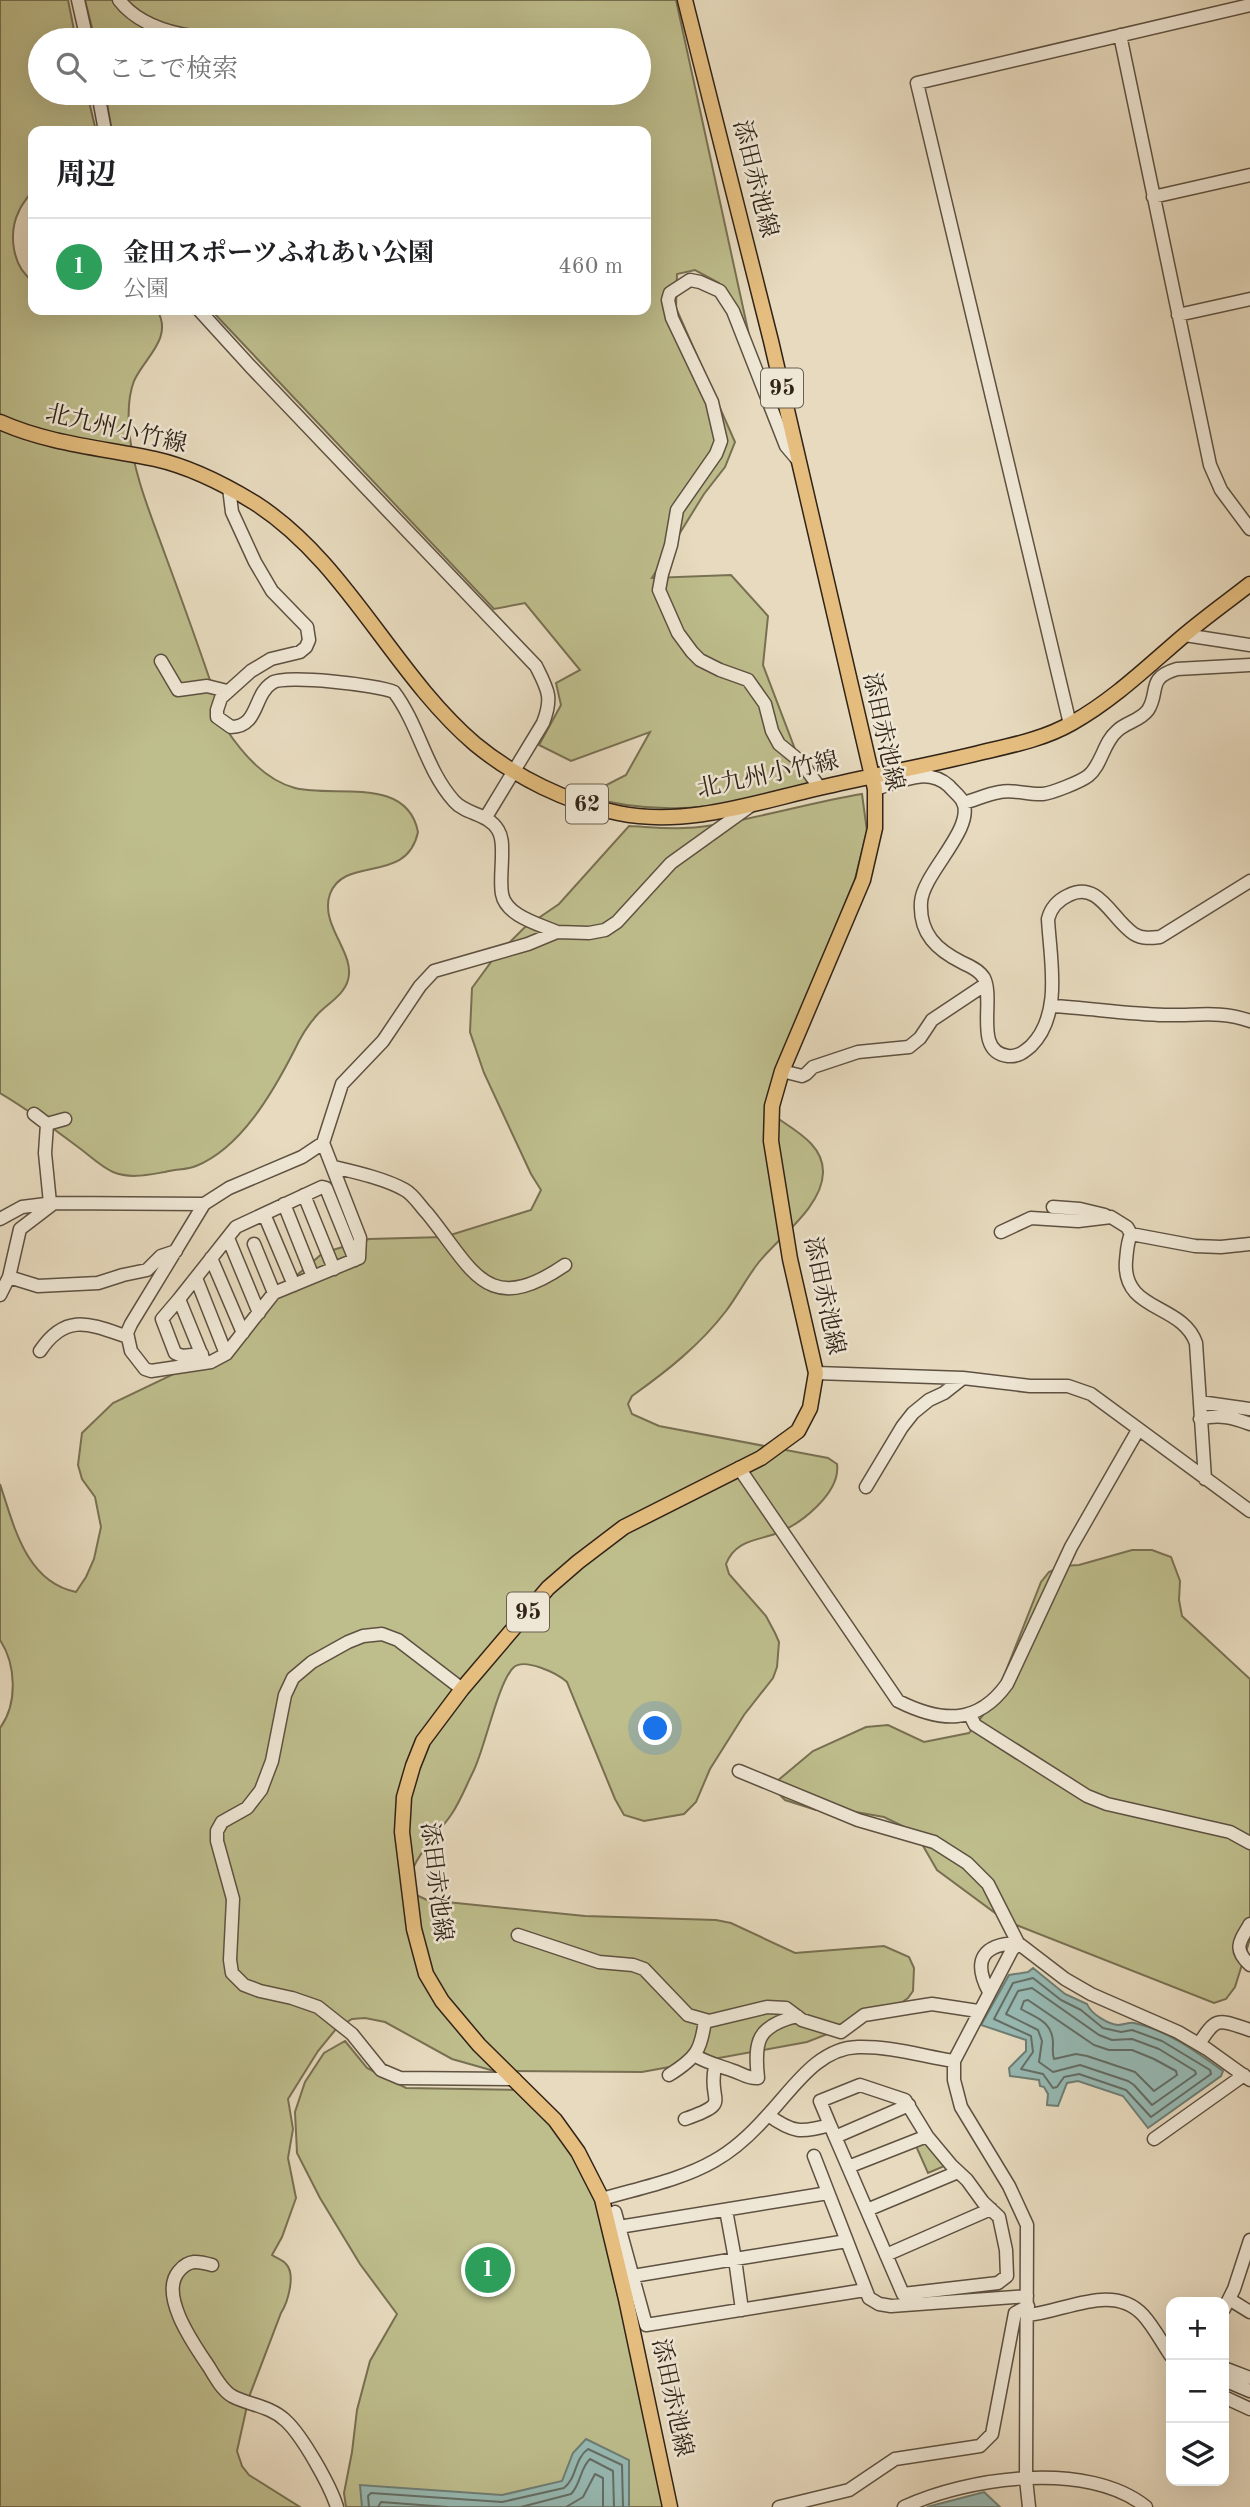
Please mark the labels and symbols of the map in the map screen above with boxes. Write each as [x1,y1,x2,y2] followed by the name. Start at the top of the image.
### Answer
[728,117,783,240] street label: 添田赤池線
[761,368,803,408] road number: 95
[43,399,190,458] street label: 北九州小竹線
[858,670,909,793] street label: 添田赤池線
[694,746,841,803] street label: 北九州小竹線
[566,784,608,824] road number: 62
[799,1234,850,1357] street label: 添田赤池線
[507,1592,549,1632] road number: 95
[638,1711,672,1745] your location
[416,1821,457,1943] street label: 添田赤池線
[465,2244,511,2296] pin: 1
[647,2336,698,2459] street label: 添田赤池線

